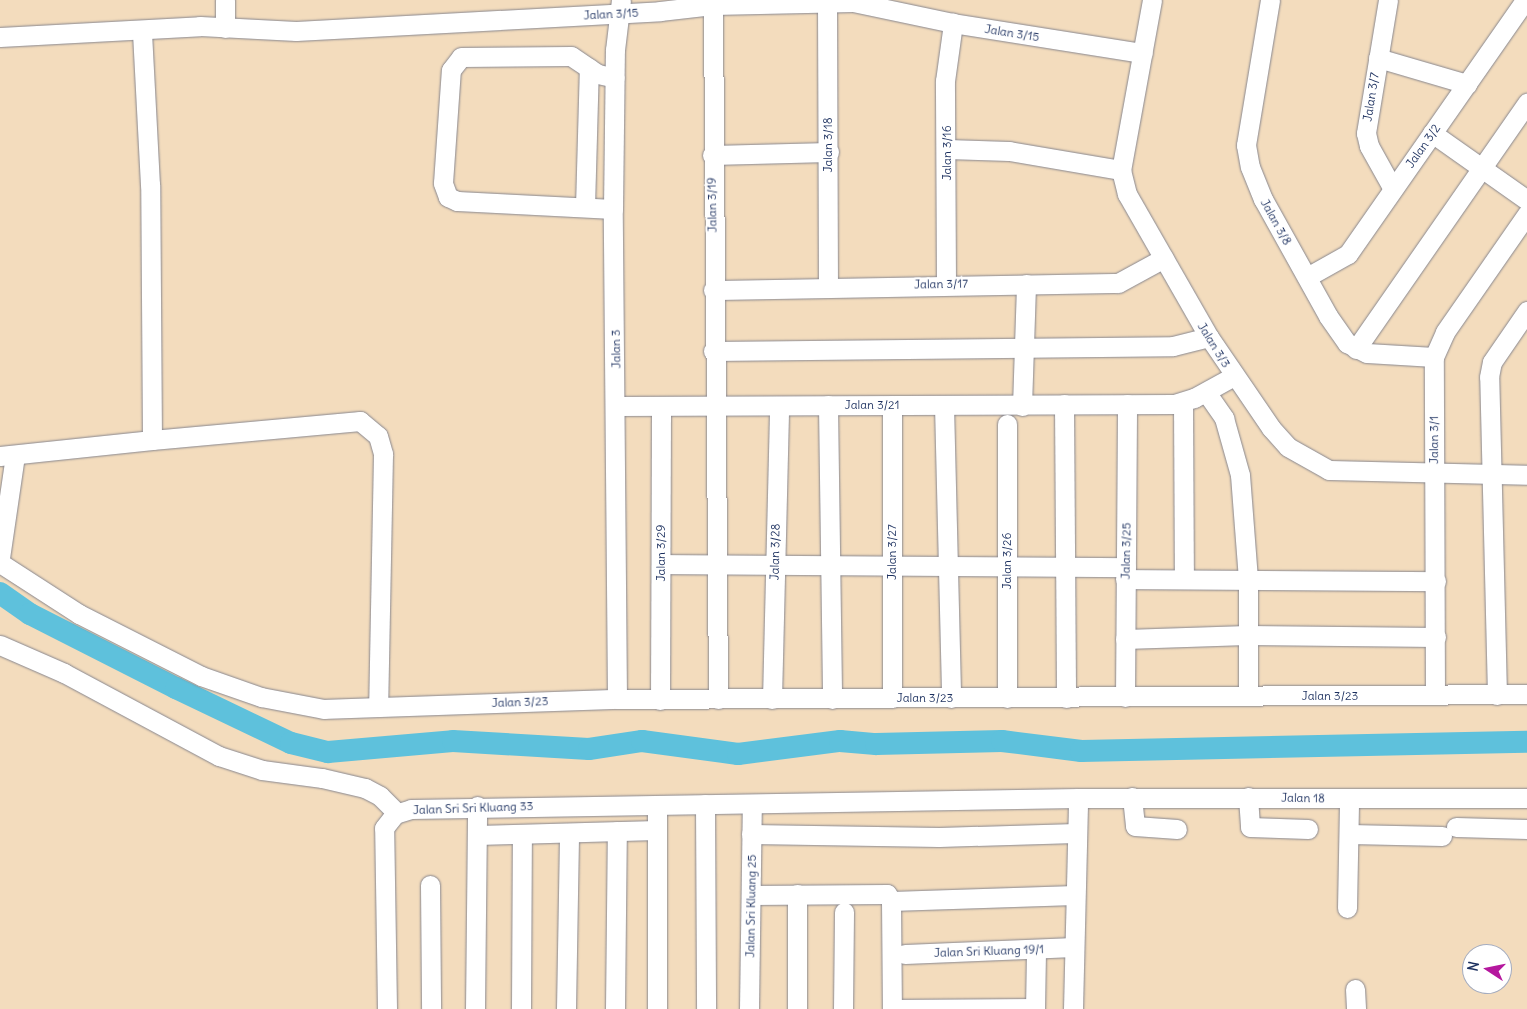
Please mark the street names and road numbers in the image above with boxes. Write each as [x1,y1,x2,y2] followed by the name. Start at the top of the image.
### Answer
[583,5,639,23] street label: Jalan 3/15
[984,22,1040,44] street label: Jalan 3/15
[1360,72,1382,122] street label: Jalan 3/7
[821,117,835,173] street label: Jalan 3/18
[1403,121,1443,171] street label: Jalan 3/2
[940,125,954,181] street label: Jalan 3/16
[704,177,720,233] street label: Jalan 3/19
[1257,196,1295,248] street label: Jalan 3/8
[914,276,968,292] street label: Jalan 3/17
[1195,320,1233,370] street label: Jalan 3/3
[608,329,624,369] street label: Jalan 3
[845,398,899,412] street label: Jalan 3/21
[1427,416,1441,464] street label: Jalan 3/1
[1118,522,1134,580] street label: Jalan 3/25
[767,523,783,581] street label: Jalan 3/28
[885,524,899,580] street label: Jalan 3/27
[654,525,668,581] street label: Jalan 3/29
[1000,533,1014,589] street label: Jalan 3/26
[1302,689,1358,703] street label: Jalan 3/23
[897,691,953,705] street label: Jalan 3/23
[491,694,549,710] street label: Jalan 3/23
[1281,790,1325,806] street label: Jalan 18
[413,799,533,817] street label: Jalan Sri Sri Kluang 33
[743,854,759,958] street label: Jalan Sri Kluang 25
[934,942,1044,960] street label: Jalan Sri Kluang 19/1

